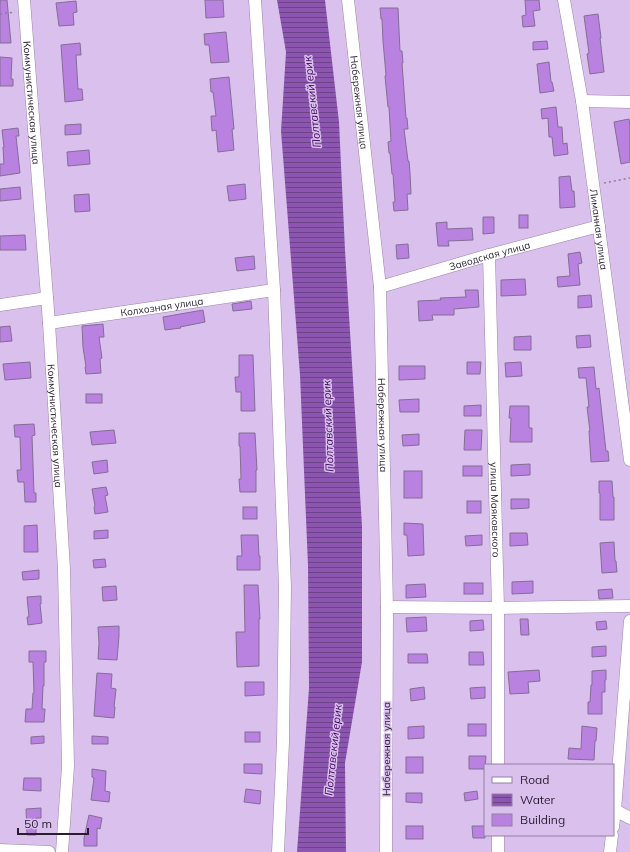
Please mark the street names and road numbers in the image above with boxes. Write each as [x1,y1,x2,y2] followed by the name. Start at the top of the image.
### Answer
[21,40,43,165] street label: Коммунистическая улица
[348,55,371,150] street label: Набережная улица
[587,188,611,271] street label: Лиманная улица
[447,238,532,273] street label: Заводская улица
[119,294,204,319] street label: Колхозная улица
[45,364,66,488] street label: Коммунистическая улица
[375,378,391,472] street label: Набережная улица
[488,462,503,558] street label: улица Маяковского
[380,702,393,796] street label: Набережная улица

